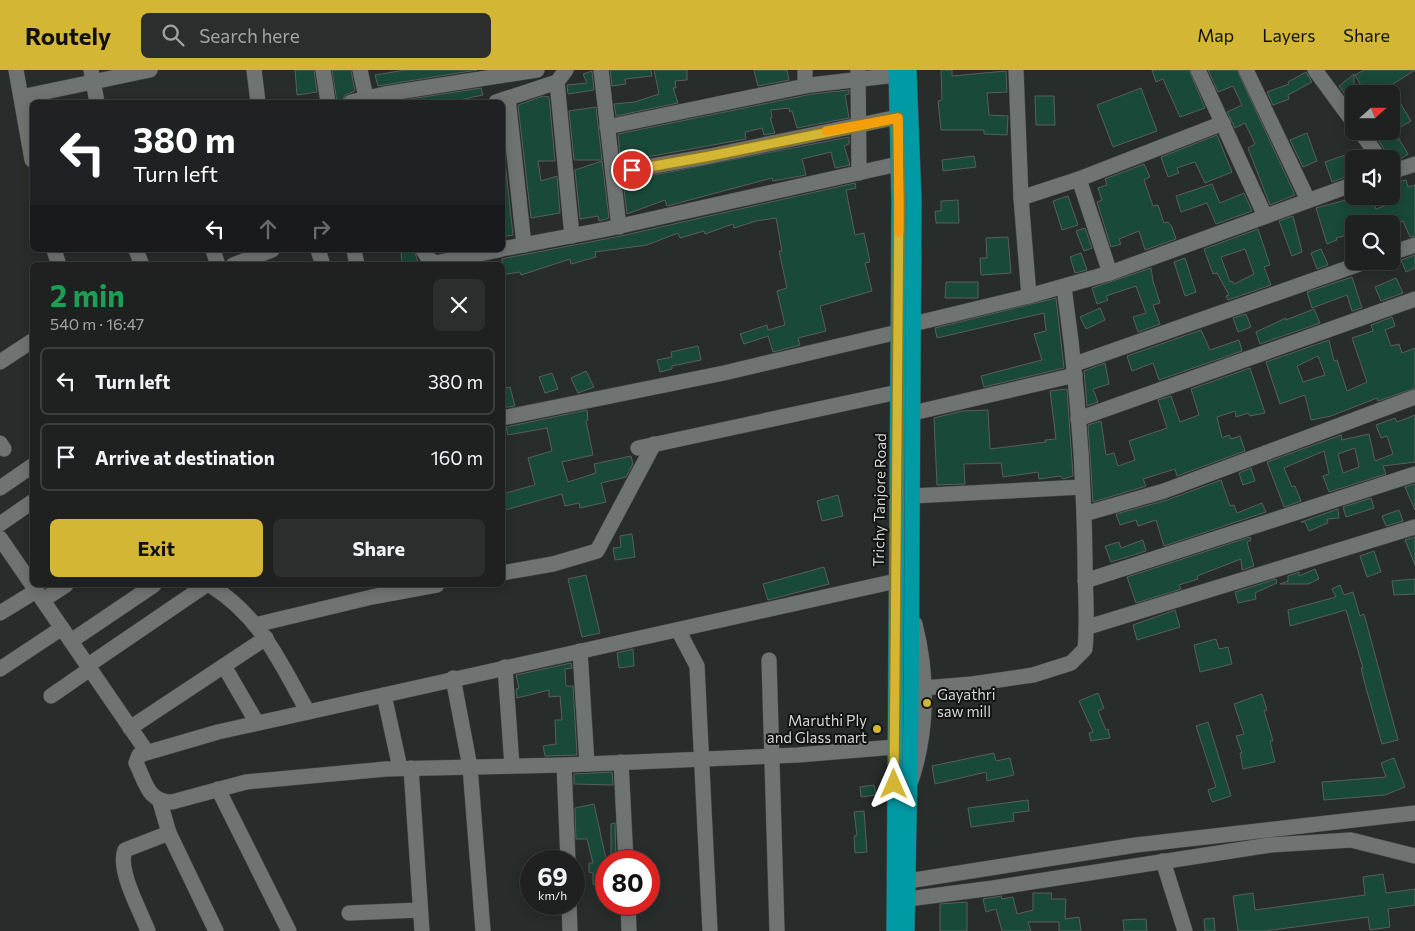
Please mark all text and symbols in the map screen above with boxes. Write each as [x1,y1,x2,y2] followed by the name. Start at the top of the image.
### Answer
[141,13,491,58] search box
[25,21,111,50] text: Routely
[159,21,187,49] icon: search
[199,24,300,47] text: Search here
[1197,24,1234,46] text: Map
[1262,24,1315,46] text: Layers
[1343,24,1390,46] text: Share
[1345,85,1400,140] north arrow
[1345,85,1400,270] map controls
[133,117,236,160] text: 380 m
[50,120,115,185] icon: left
[611,149,653,191] pin
[1345,150,1400,205] button: sound
[618,156,646,184] icon: arrive
[133,160,218,187] text: Turn left
[201,215,229,243] icon: left
[254,215,282,243] icon: ahead
[307,215,335,243] icon: right
[1345,215,1400,270] button: search
[50,276,125,313] text: 2 min
[433,279,485,331] button: close
[50,314,144,333] text: 540 m · 16:47
[52,367,80,395] icon: left
[95,370,170,393] text: Turn left
[428,370,483,393] text: 380 m
[869,433,889,567] street label: Trichy Tanjore Road
[52,443,80,471] icon: arrive
[95,446,275,469] text: Arrive at destination
[431,446,483,469] text: 160 m
[50,519,263,577] button: Exit
[273,519,485,577] button: Share
[937,685,996,720] place label: Gayathri saw mill
[921,697,933,709] marker: Gayathri saw mill
[767,711,867,746] place label: Maruthi Ply and Glass mart
[871,723,883,735] marker: Maruthi Ply and Glass mart
[867,757,919,809] position arrow
[595,850,660,915] speed limit sign: 80
[537,861,568,891] text: 69
[538,888,567,902] text: km/h

